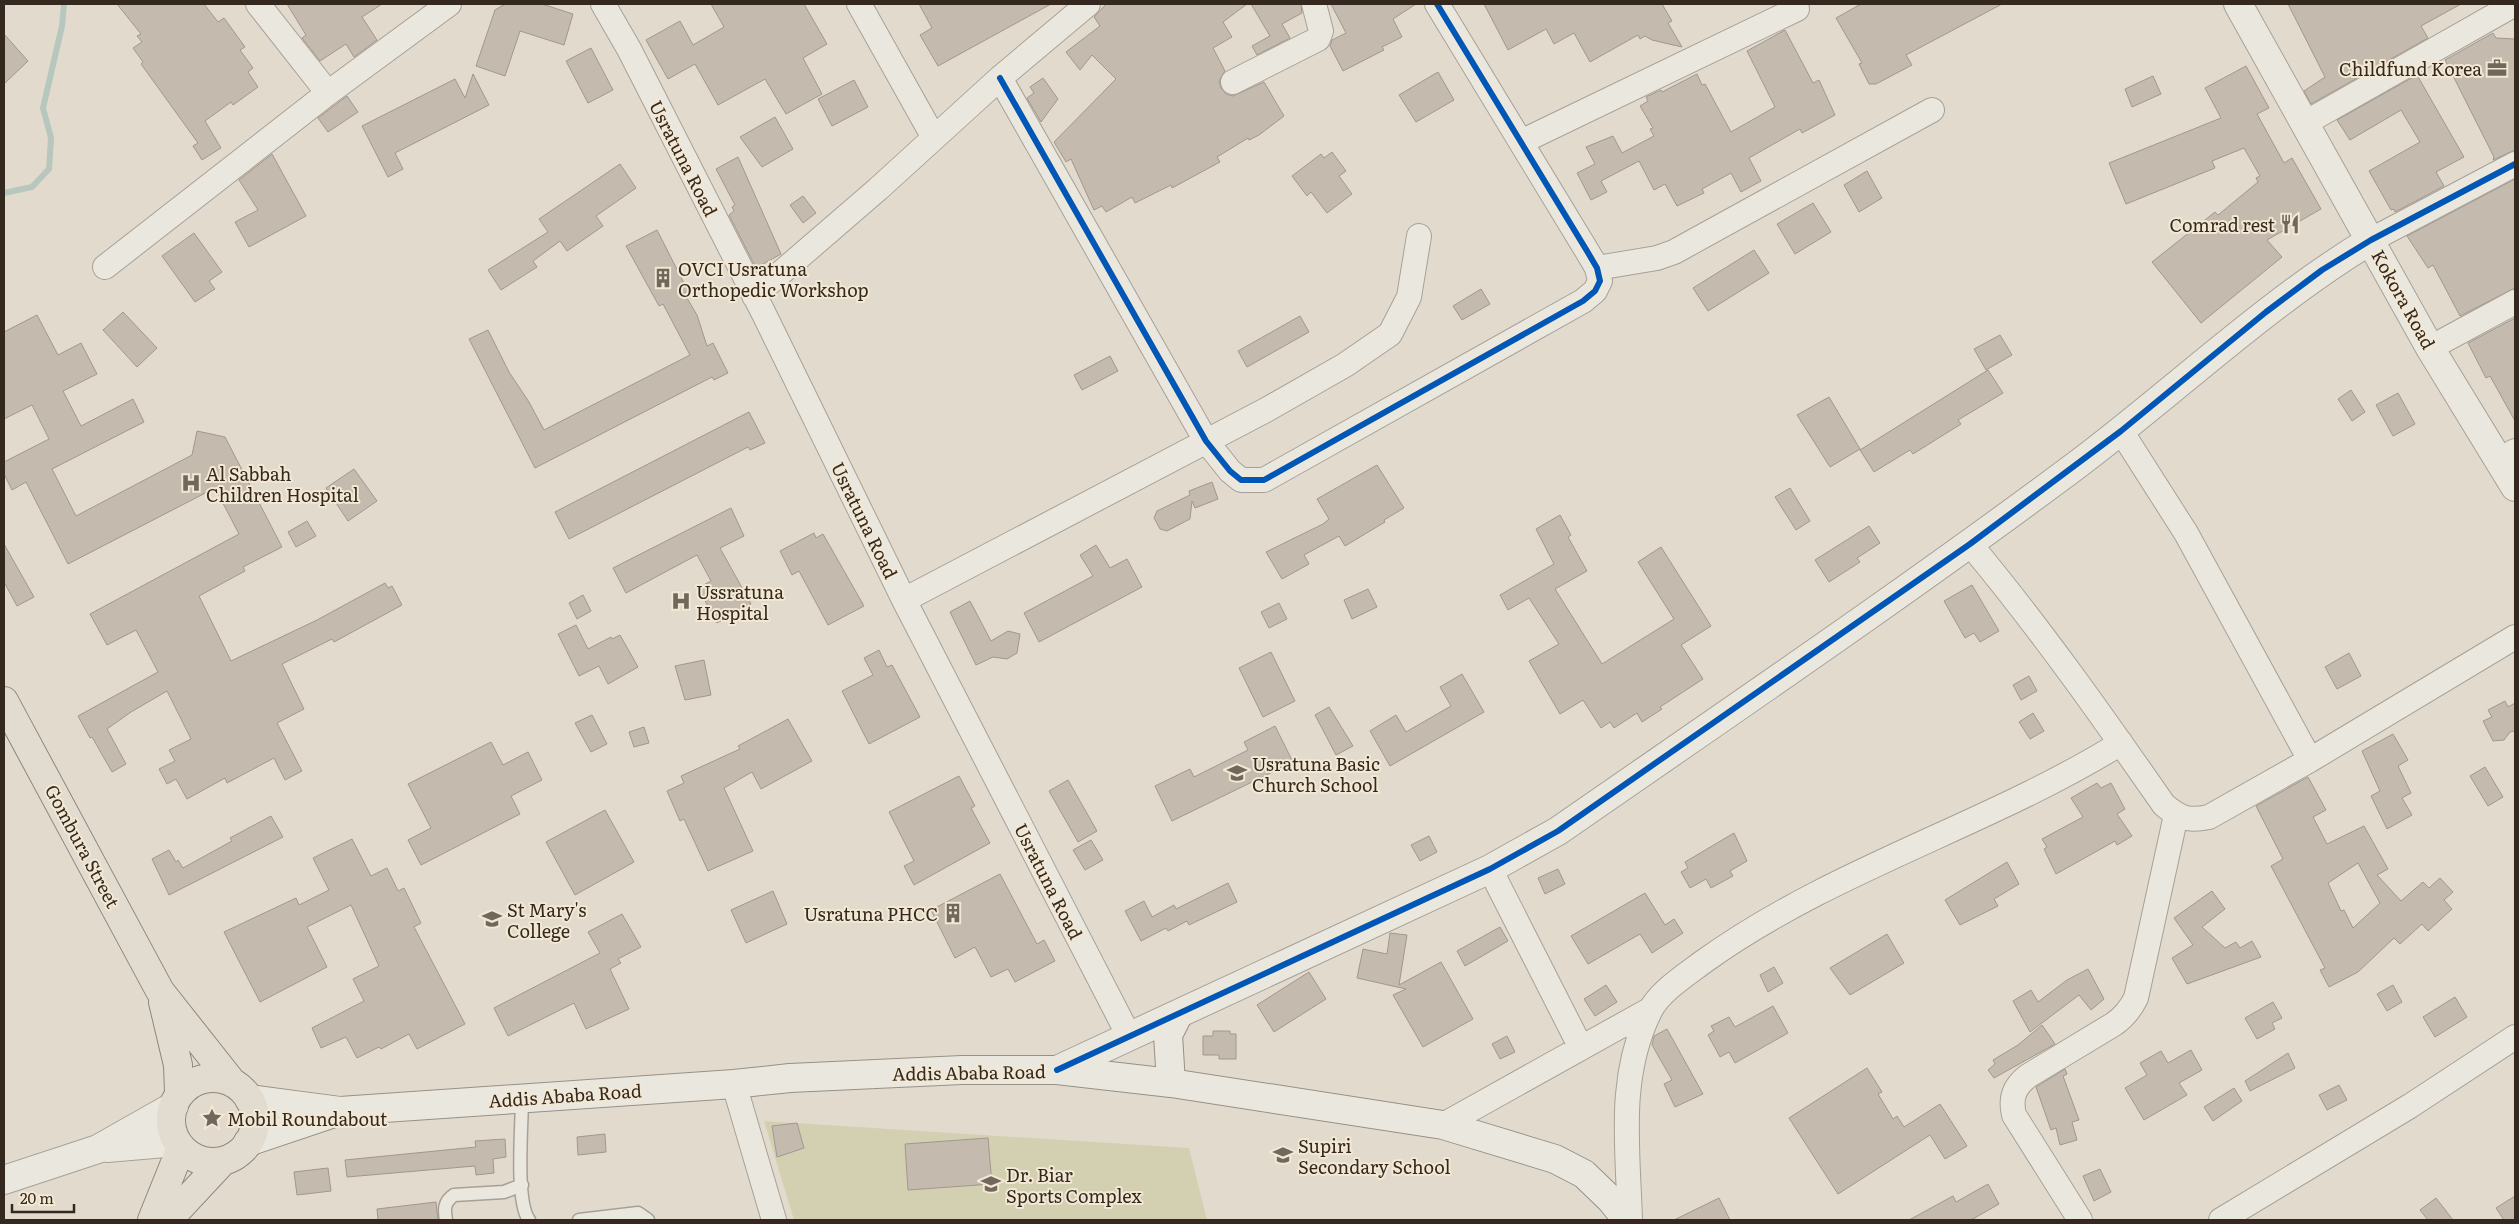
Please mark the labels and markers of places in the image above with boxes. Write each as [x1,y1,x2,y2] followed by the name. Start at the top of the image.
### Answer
[2339,55,2482,82] place label: Childfund Korea
[2486,57,2508,79] office icon: Childfund Korea
[2169,211,2276,238] place label: Comrad rest
[2279,213,2301,235] restaurant icon: Comrad rest
[678,255,869,303] place label: OVCI Usratuna Orthopedic Workshop
[652,267,674,289] building icon: OVCI Usratuna Orthopedic Workshop
[206,460,359,508] place label: Al Sabbah Children Hospital
[180,472,202,494] hospital icon: Al Sabbah Children Hospital
[696,578,784,626] place label: Ussratuna Hospital
[670,590,692,612] hospital icon: Ussratuna Hospital
[1252,750,1380,798] place label: Usratuna Basic Church School
[1226,762,1248,784] school or university icon: Usratuna Basic Church School
[507,896,586,944] place label: St Mary's College
[804,900,938,927] place label: Usratuna PHCC
[942,902,964,924] building icon: Usratuna PHCC
[481,908,503,930] school or university icon: St Mary's College
[227,1105,388,1132] place label: Mobil Roundabout
[201,1107,223,1129] place icon: Mobil Roundabout
[1298,1132,1450,1180] place label: Supiri Secondary School
[1272,1144,1294,1166] school or university icon: Supiri Secondary School
[1006,1161,1143,1209] place label: Dr. Biar Sports Complex
[980,1173,1002,1195] school or university icon: Dr. Biar Sports Complex

